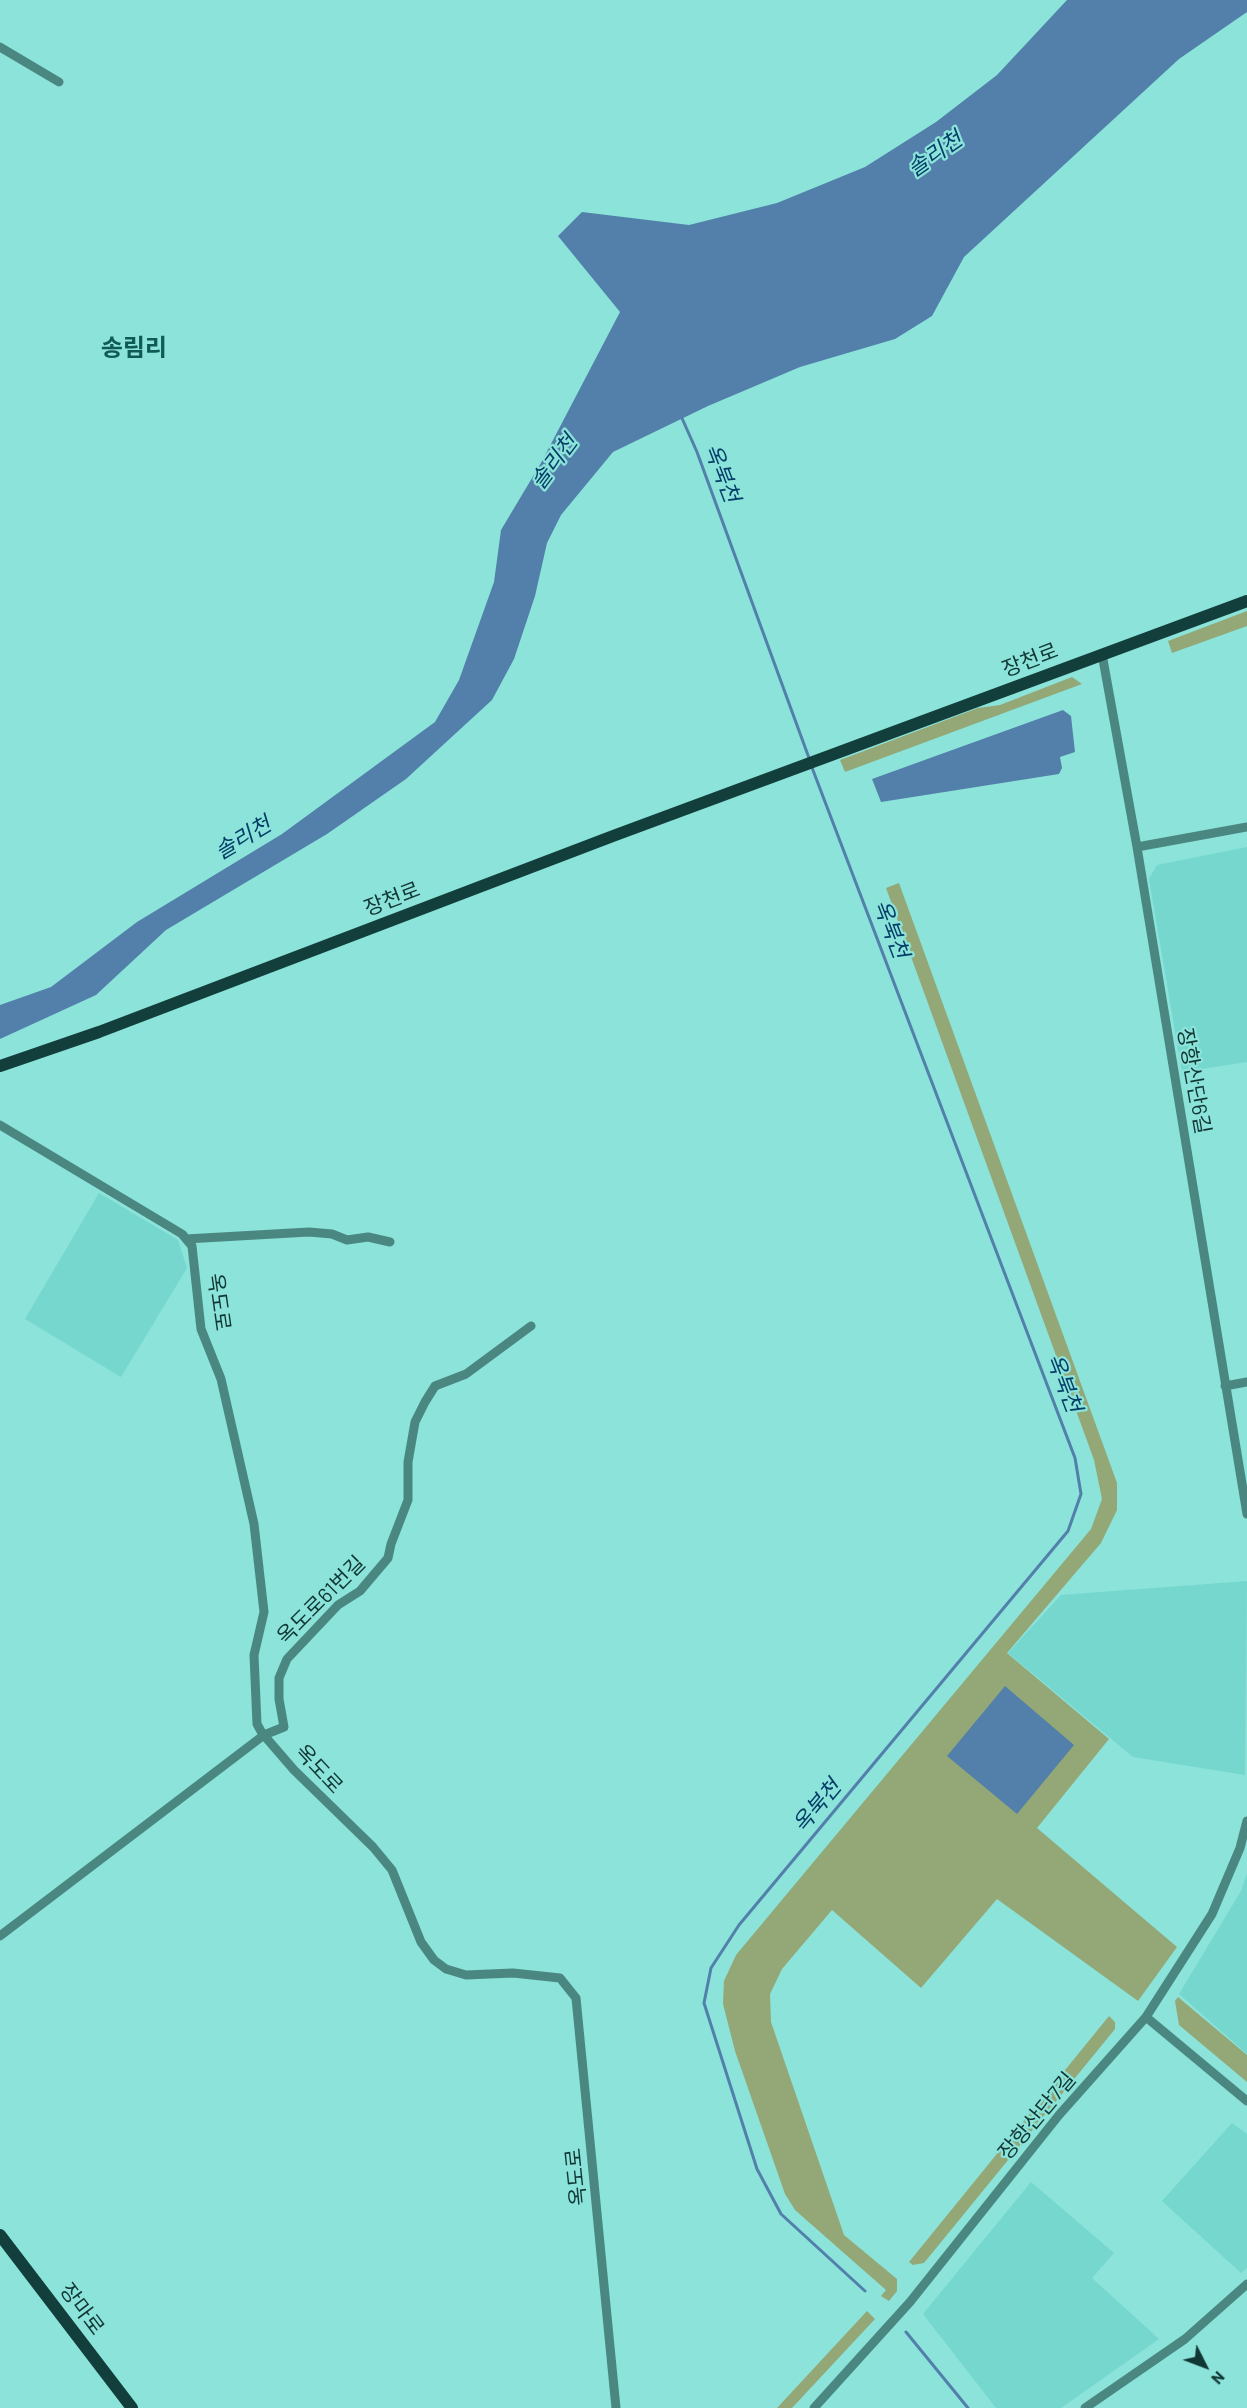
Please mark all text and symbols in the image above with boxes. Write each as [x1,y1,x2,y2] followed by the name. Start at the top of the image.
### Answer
[903,126,967,182] water label: 솔리천
[101,334,167,362] district label: 송림리
[525,430,583,494] water label: 솔리천
[699,440,745,506] water label: 옥북천
[998,638,1062,682] street label: 장천로
[210,811,276,865] water label: 솔리천
[360,877,424,921] street label: 장천로
[868,896,914,962] water label: 옥북천
[1172,1026,1216,1136] street label: 장항산단6길
[202,1272,236,1332] street label: 옥도로
[1041,1350,1087,1416] water label: 옥북천
[272,1551,370,1649] street label: 옥도로61번길
[290,1739,348,1799] street label: 옥도로
[787,1774,847,1838] water label: 옥북천
[993,2067,1081,2165] street label: 장항산단7길
[560,2147,592,2207] street label: 옥도로
[54,2278,110,2340] street label: 장마로
[1175,2336,1235,2396] north arrow
[1208,2368,1229,2389] text: N

